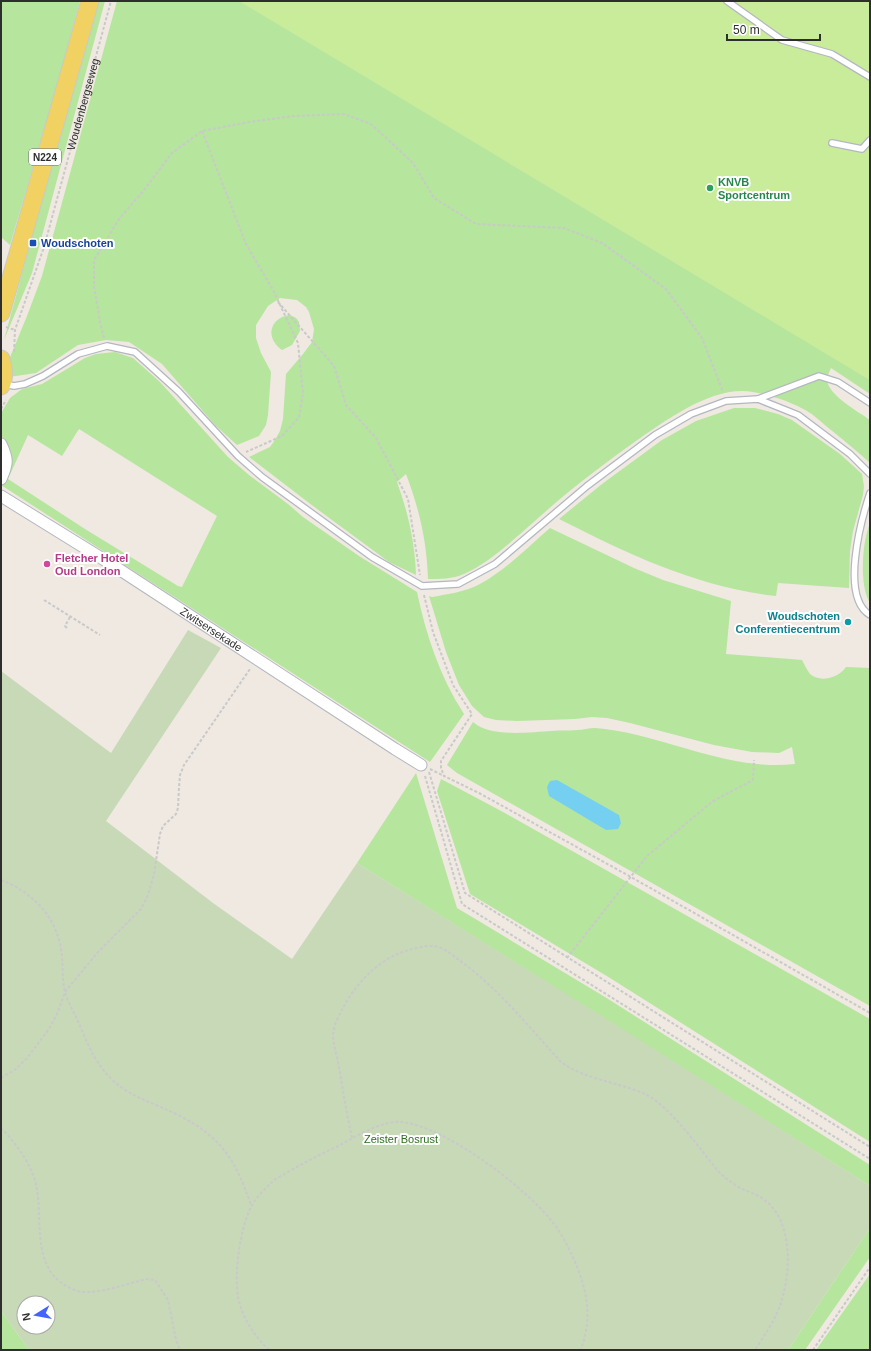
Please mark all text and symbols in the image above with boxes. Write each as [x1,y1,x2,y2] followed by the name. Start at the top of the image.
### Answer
[727,16,820,42] scale bar
[733,23,760,37] text: 50 m
[65,57,101,151] street label: Woudenbergseweg
[29,149,61,165] road number: N224
[718,176,790,201] place label: KNVB Sportcentrum
[705,183,715,193] marker: KNVB Sportcentrum
[41,237,114,249] place label: Woudschoten
[28,238,38,248] marker: Woudschoten
[55,552,128,577] place label: Fletcher Hotel Oud London
[42,559,52,569] marker: Fletcher Hotel Oud London
[178,605,244,654] street label: Zwitsersekade
[735,610,840,635] place label: Woudschoten Conferentiecentrum
[843,617,853,627] marker: Woudschoten Conferentiecentrum
[364,1133,438,1145] park label: Zeister Bosrust
[16,1295,56,1335] north arrow
[20,1312,33,1322] text: N

